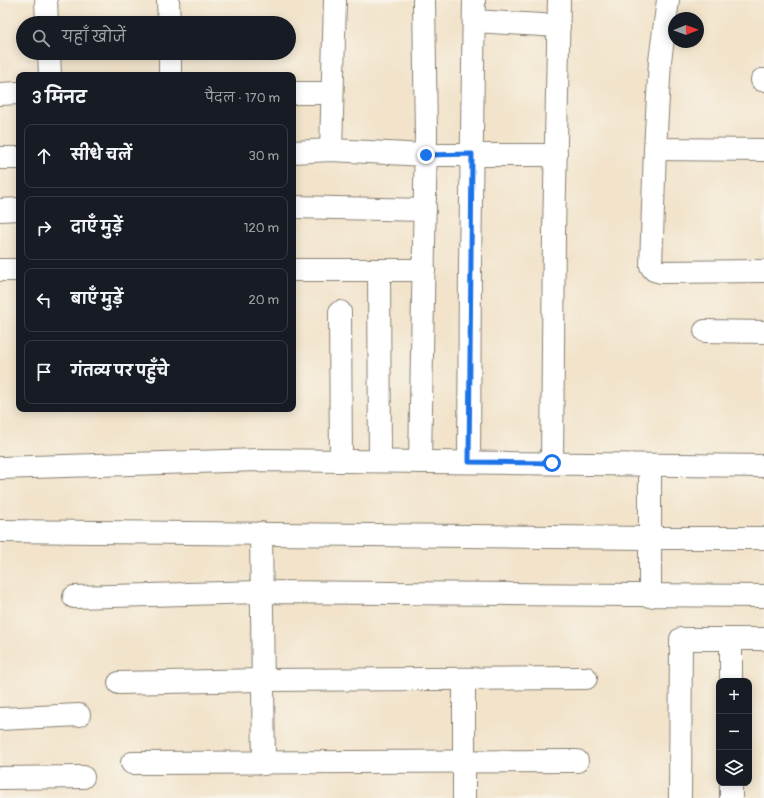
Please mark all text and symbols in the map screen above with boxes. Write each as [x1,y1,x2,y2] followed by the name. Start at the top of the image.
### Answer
[668,12,704,48] north arrow
[16,16,296,60] search box
[30,27,52,49] icon: search
[62,28,126,47] text: यहाँ खोजें
[32,87,86,108] text: 3 मिनट
[205,90,280,106] text: पैदल · 170 m
[33,145,55,167] icon: ahead
[71,146,132,165] text: सीधे चलें
[417,146,435,164] route end
[249,148,279,164] text: 30 m
[33,217,55,239] icon: right
[71,218,123,237] text: दाएँ मुड़ें
[243,220,279,236] text: 120 m
[33,289,55,311] icon: left
[71,290,123,309] text: बाएँ मुड़ें
[248,292,279,308] text: 20 m
[33,361,55,383] icon: arrive
[71,362,169,381] text: गंतव्य पर पहुँचे
[543,454,561,472] route start
[716,678,752,786] map controls
[716,678,752,714] button: +
[716,714,752,750] button: −
[716,750,752,786] button: layers

